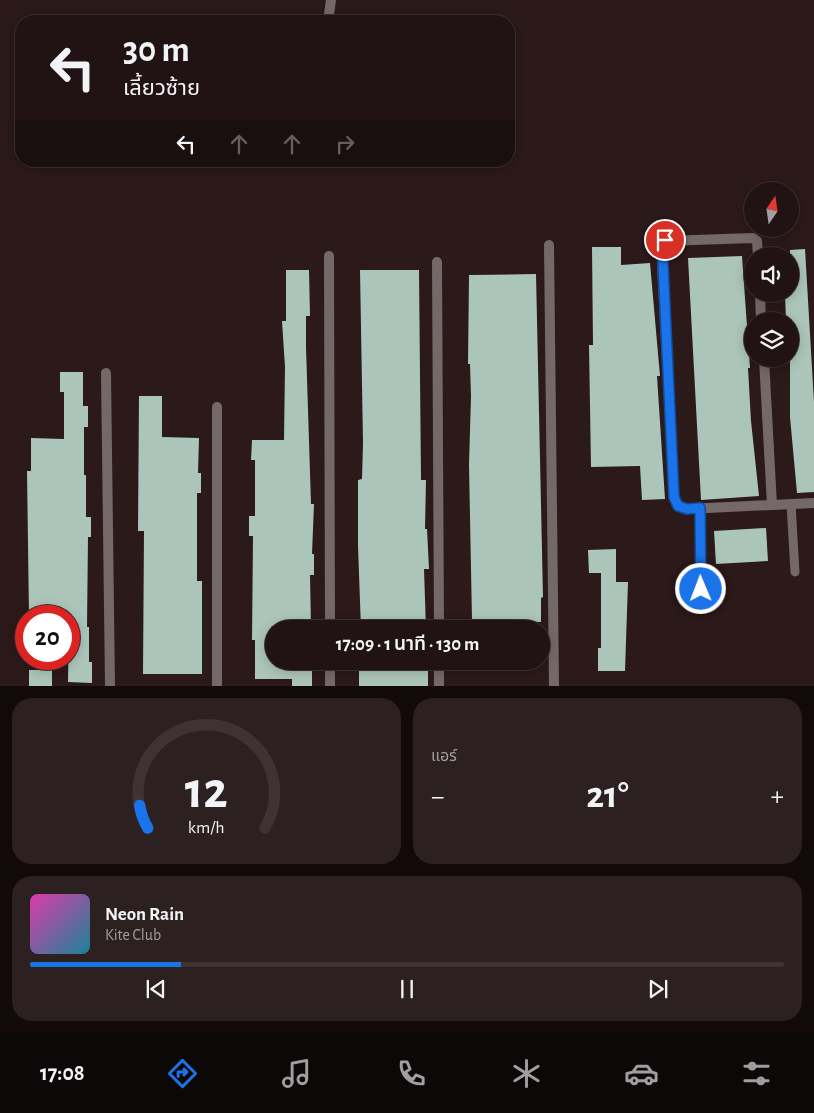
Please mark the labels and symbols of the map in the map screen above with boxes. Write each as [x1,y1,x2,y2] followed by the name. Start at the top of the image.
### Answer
[744,182,799,238] north arrow
[644,219,686,261] pin
[674,562,726,614] position arrow
[15,605,80,670] speed limit sign: 20

